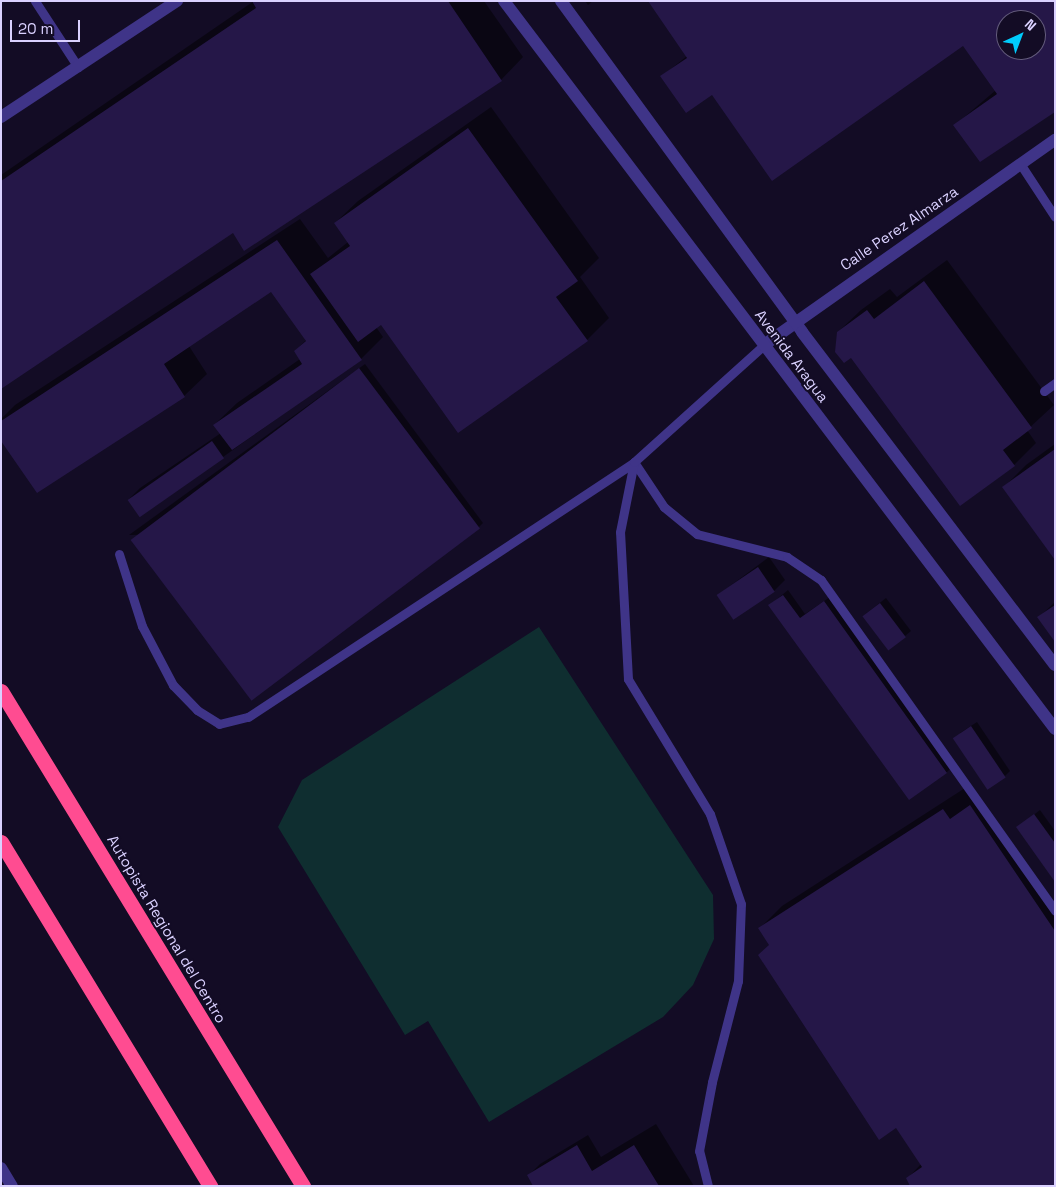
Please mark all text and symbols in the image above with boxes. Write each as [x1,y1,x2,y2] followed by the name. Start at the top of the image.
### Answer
[12,10,82,42] scale bar
[996,10,1046,60] north arrow
[1021,15,1040,35] text: N
[18,19,53,38] text: 20 m
[837,182,961,274] street label: Calle Perez Almarza
[751,306,833,406] street label: Avenida Aragua
[104,832,230,1026] street label: Autopista Regional del Centro

